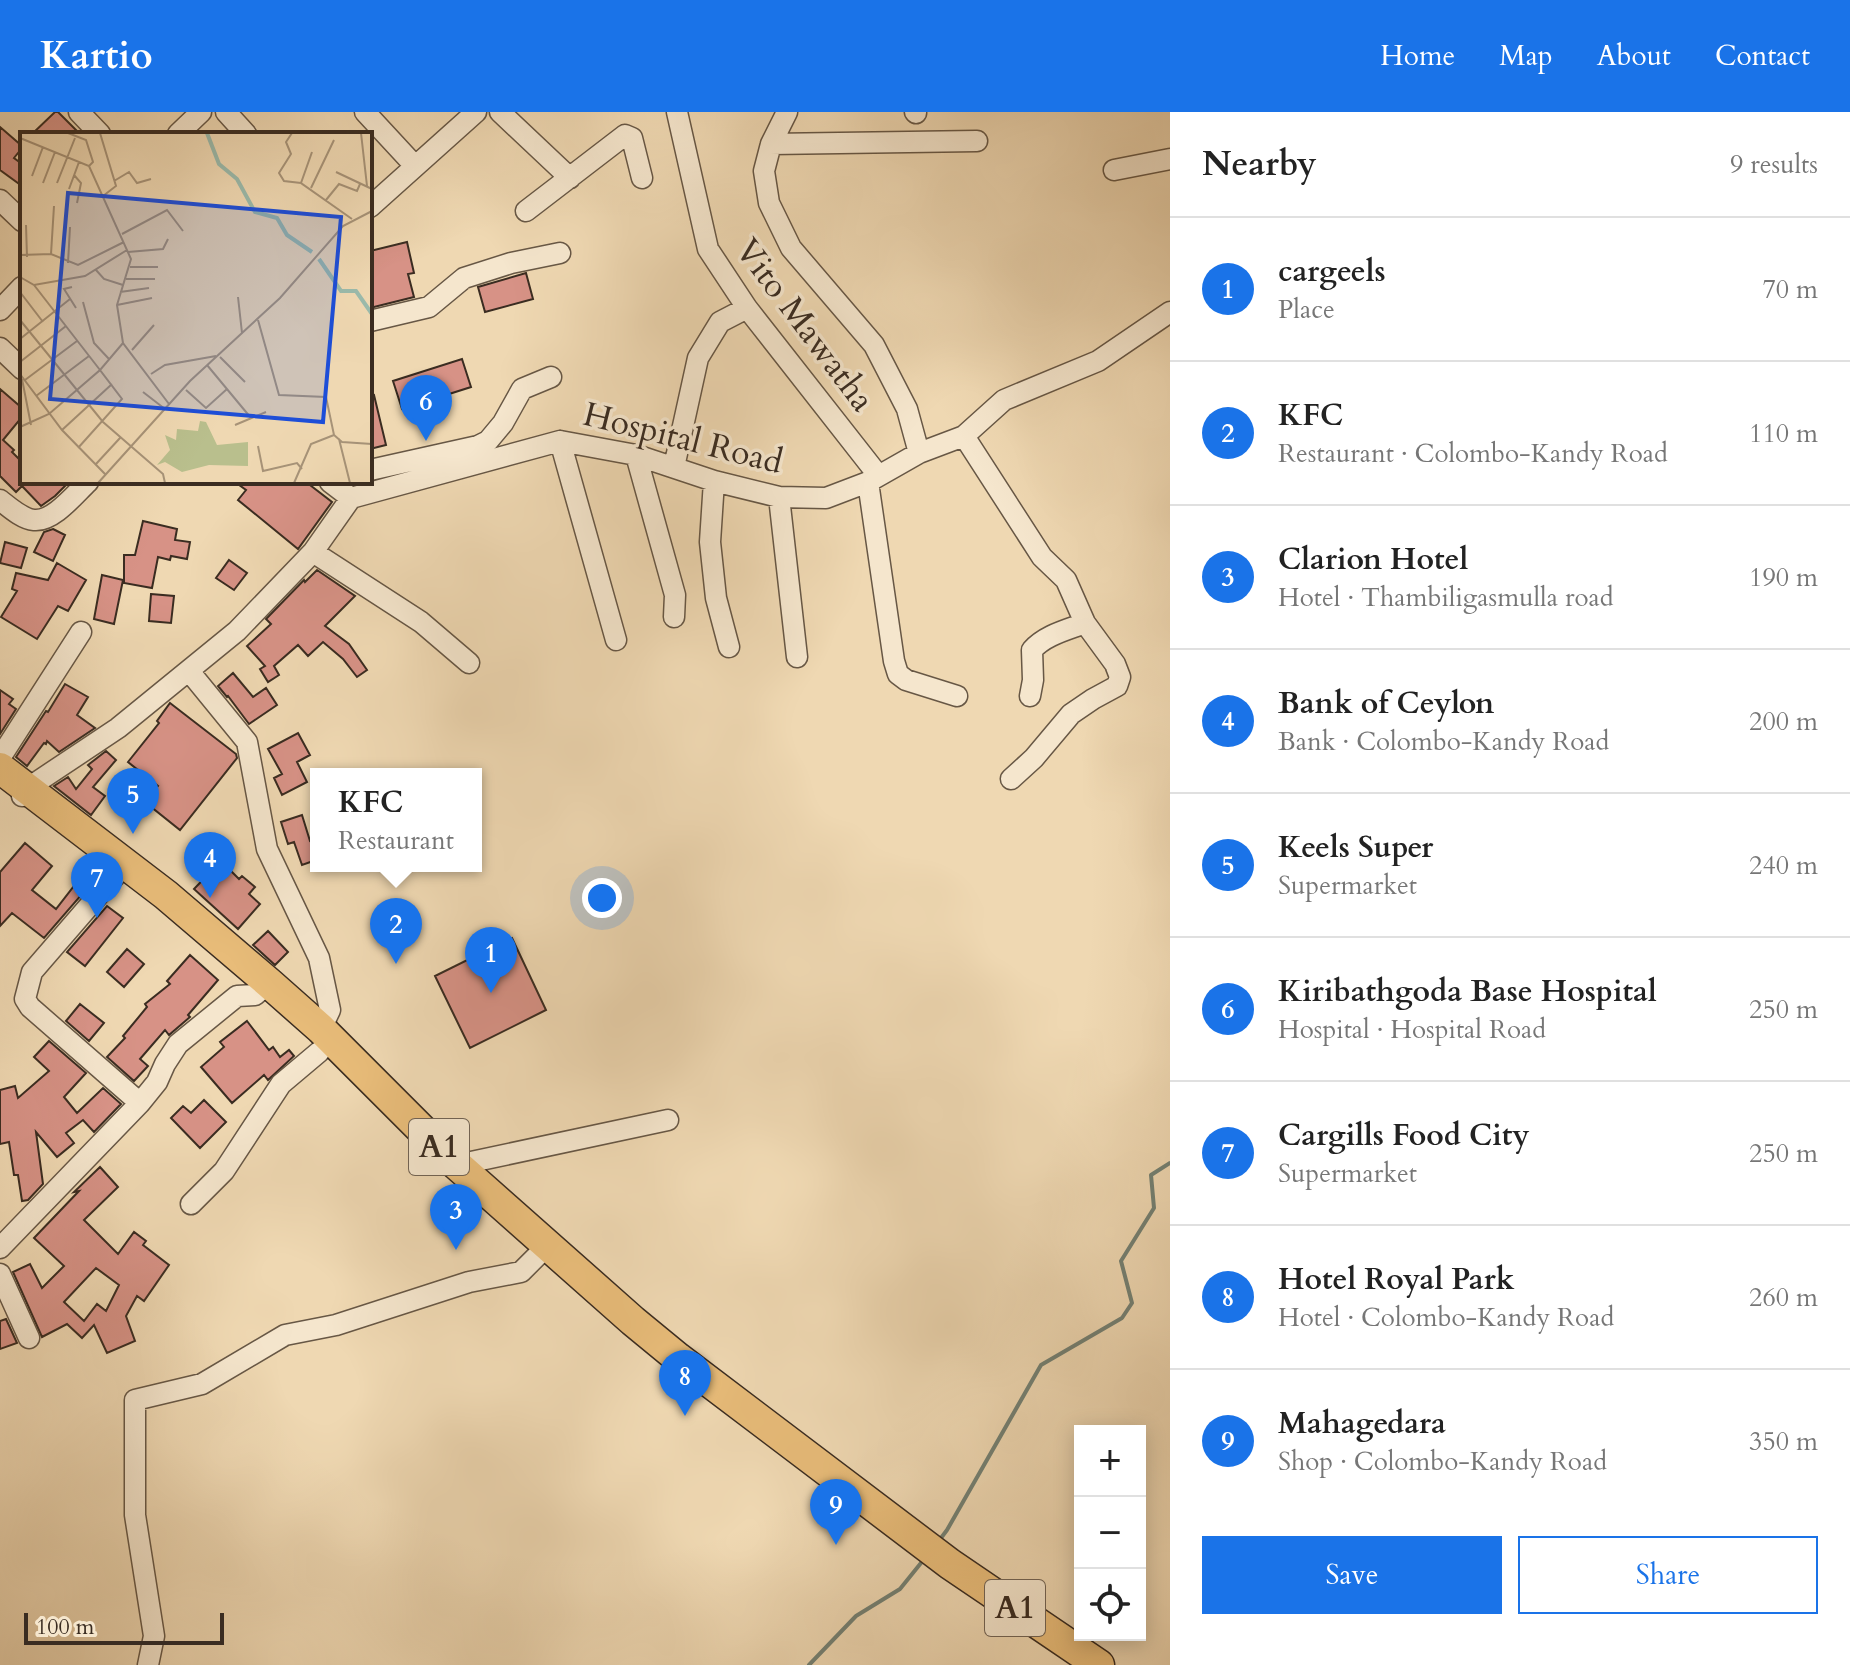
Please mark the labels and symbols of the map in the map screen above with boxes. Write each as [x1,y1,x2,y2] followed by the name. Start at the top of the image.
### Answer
[20,132,372,484] inset map
[725,229,885,421] street label: Vito Mawatha
[400,375,452,441] pin: 6
[579,391,787,485] street label: Hospital Road
[107,768,159,834] pin: 5
[184,832,236,898] pin: 4
[71,852,123,918] pin: 7
[582,878,622,918] your location
[370,898,422,964] pin: 2
[465,927,517,993] pin: 1
[409,1119,469,1175] road number: A1
[430,1184,482,1250] pin: 3
[659,1350,711,1416] pin: 8
[810,1479,862,1545] pin: 9
[985,1580,1045,1636] road number: A1
[24,1609,224,1645] scale bar

